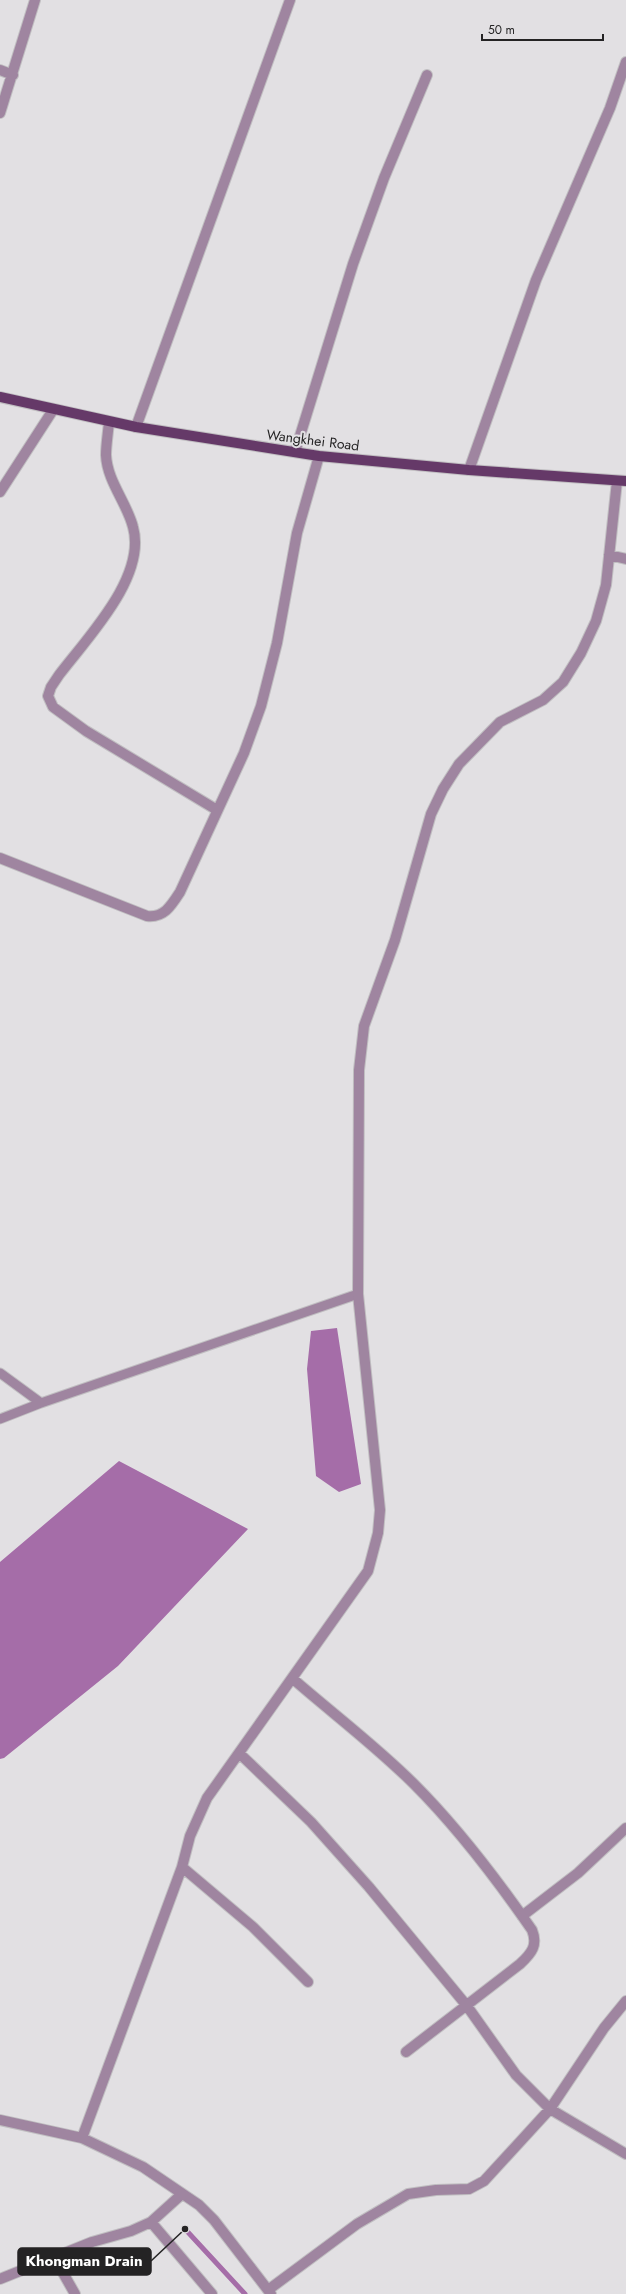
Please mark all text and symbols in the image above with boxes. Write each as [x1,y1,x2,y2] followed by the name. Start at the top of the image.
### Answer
[482,16,603,42] scale bar
[488,21,515,39] text: 50 m
[265,424,361,456] street label: Wangkhei Road
[18,2248,151,2275] callout: Khongman Drain
[25,2250,143,2272] text: Khongman Drain

